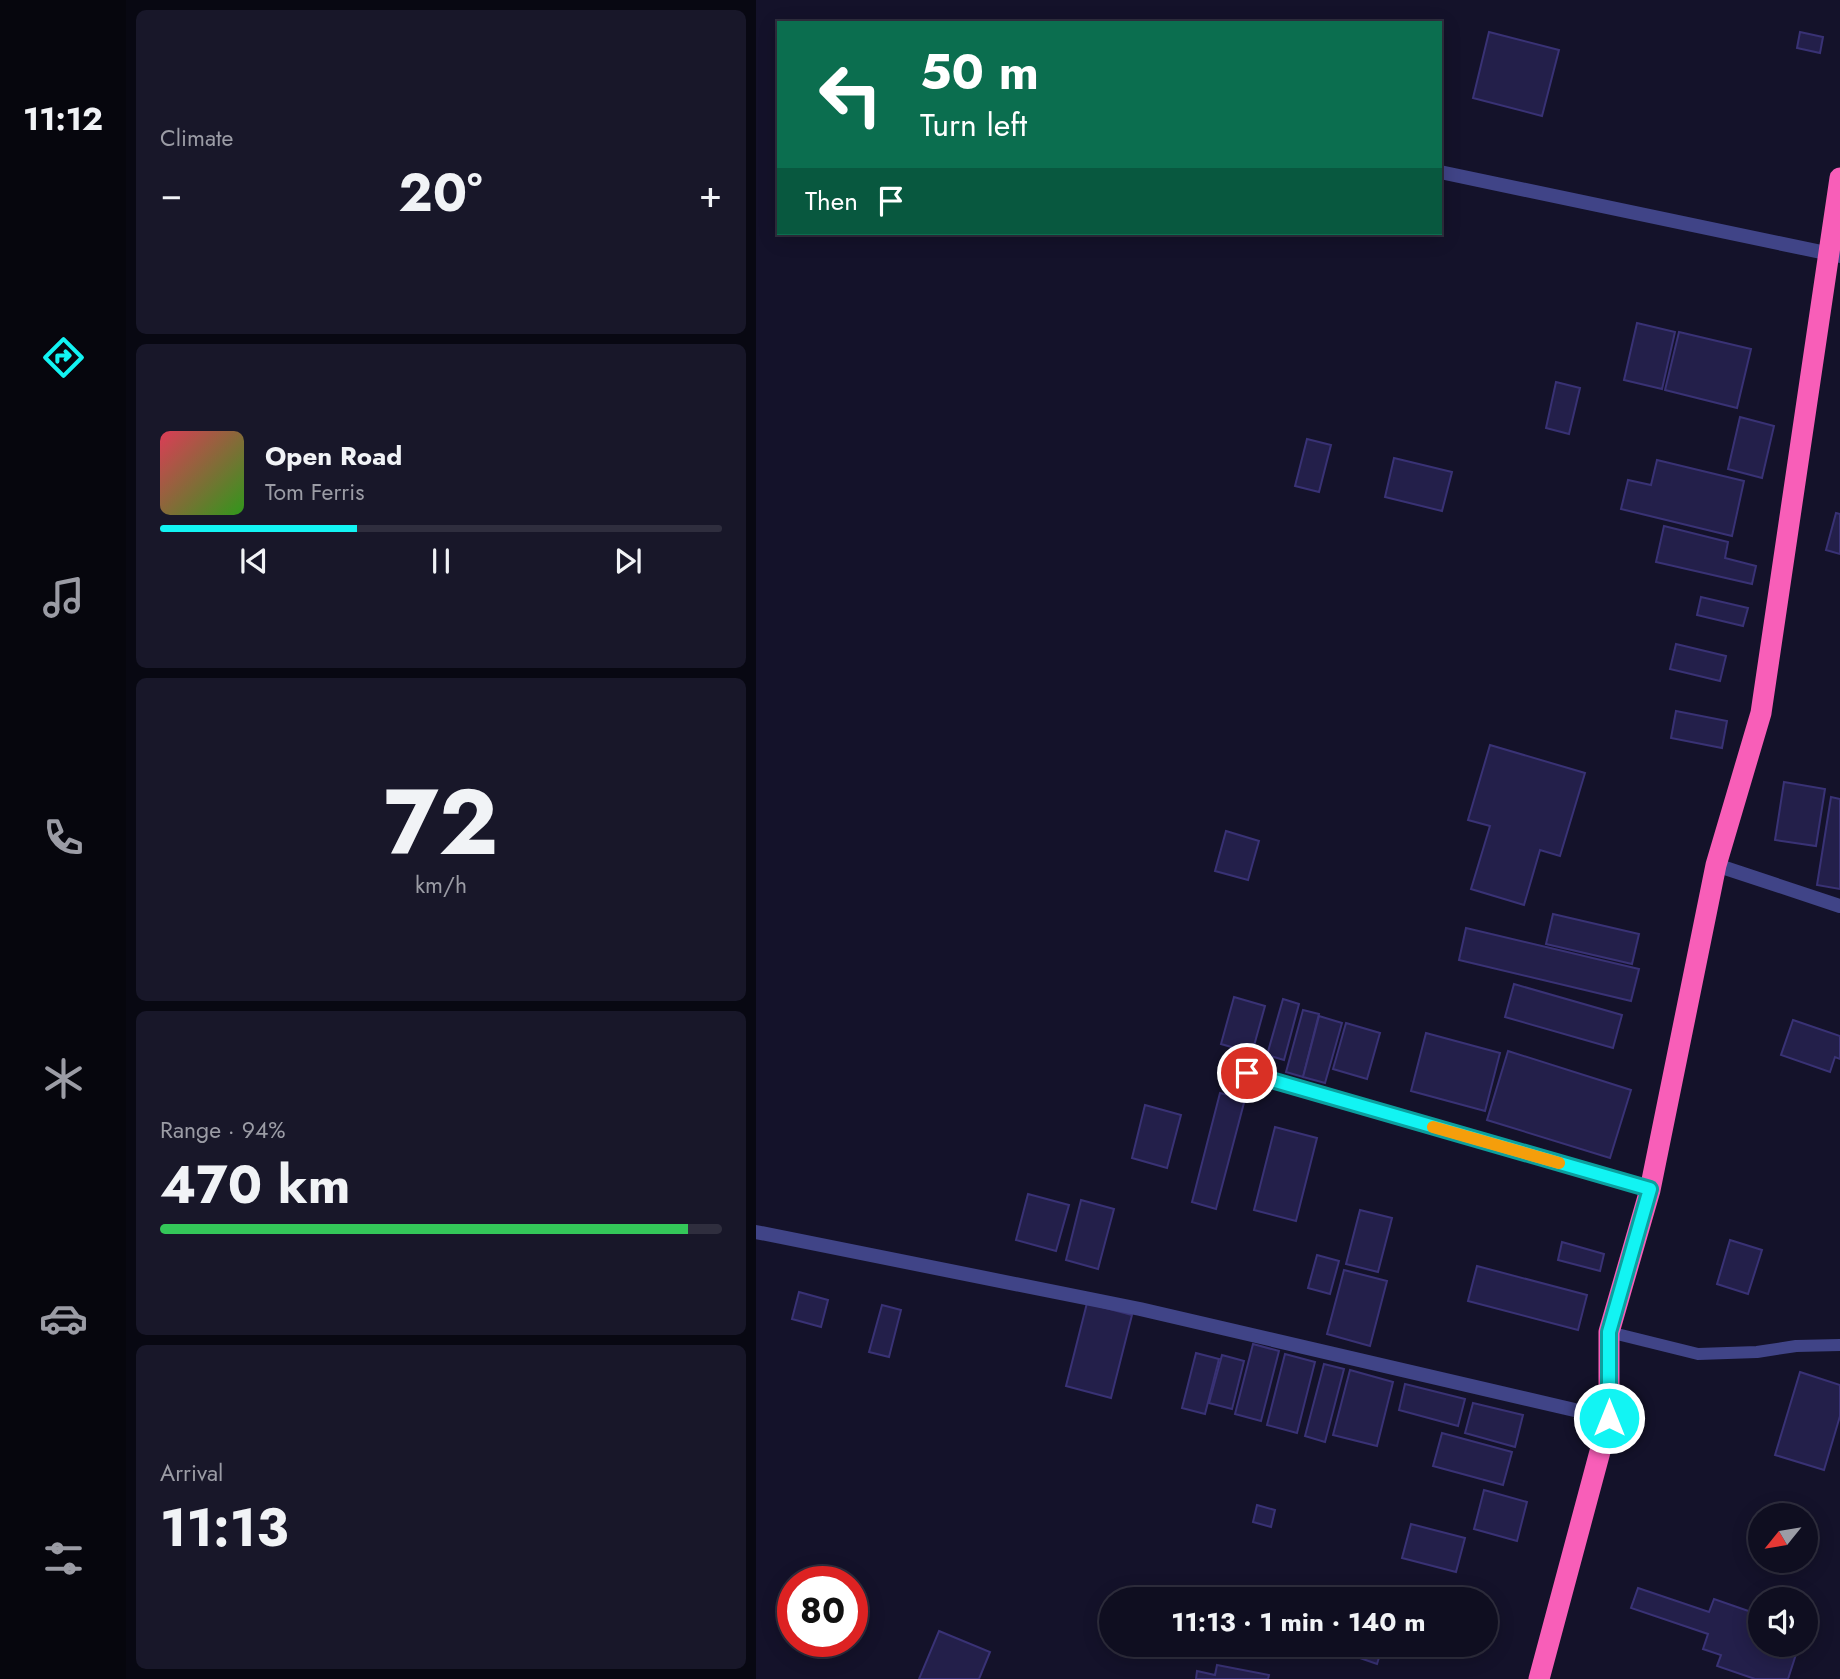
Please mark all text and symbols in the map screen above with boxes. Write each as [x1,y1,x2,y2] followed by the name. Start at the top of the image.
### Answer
[920,37,1039,107] text: 50 m
[805,49,896,140] icon: left
[23,96,103,142] text: 11:12
[920,102,1027,148] text: Turn left
[160,121,233,155] text: Climate
[399,155,483,231] text: 20°
[160,166,182,221] text: −
[699,166,722,221] text: +
[805,182,858,220] text: Then
[872,182,910,220] icon: arrive
[39,333,88,382] icon: directions
[265,437,402,475] text: Open Road
[265,475,364,509] text: Tom Ferris
[235,542,273,580] icon: previous
[422,542,460,580] icon: pause
[609,542,647,580] icon: next
[39,573,88,622] icon: music
[384,757,498,888] text: 72
[39,813,88,862] icon: phone
[415,868,467,902] text: km/h
[1217,1043,1277,1103] pin
[39,1054,88,1103] icon: climate
[1228,1054,1266,1092] icon: arrive
[160,1113,286,1147] text: Range · 94%
[160,1147,350,1223] text: 470 km
[39,1294,88,1343] icon: car
[1572,1381,1646,1455] position arrow
[160,1456,223,1490] text: Arrival
[160,1490,288,1566] text: 11:13
[1748,1503,1818,1573] north arrow
[1748,1503,1818,1657] map controls
[39,1534,88,1583] icon: filters
[777,1566,868,1657] speed limit sign: 80
[1748,1587,1818,1657] button: sound
[1171,1603,1426,1641] text: 11:13 · 1 min · 140 m

